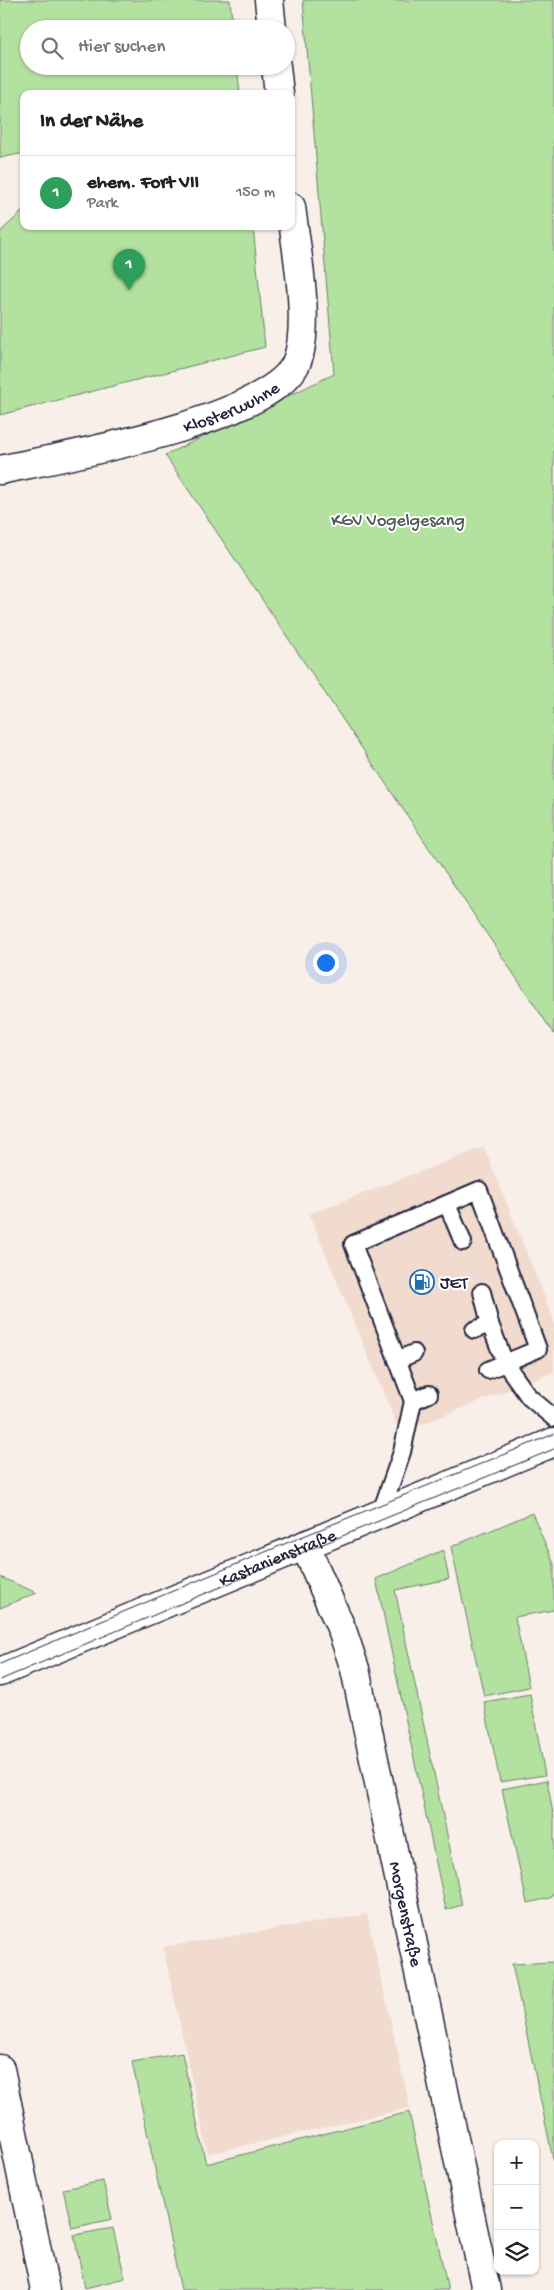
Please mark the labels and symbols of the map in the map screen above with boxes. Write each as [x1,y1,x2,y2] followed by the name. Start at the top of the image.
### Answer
[113,249,145,290] pin: 1
[181,378,285,439] street label: Klosterwuhne
[331,511,465,532] park label: KGV Vogelgesang
[313,950,339,976] your location
[409,1269,435,1295] fuel station icon: JET
[440,1274,469,1295] place label: JET
[216,1525,340,1593] street label: Kastanienstraße
[383,1860,426,1969] street label: Morgenstraße

